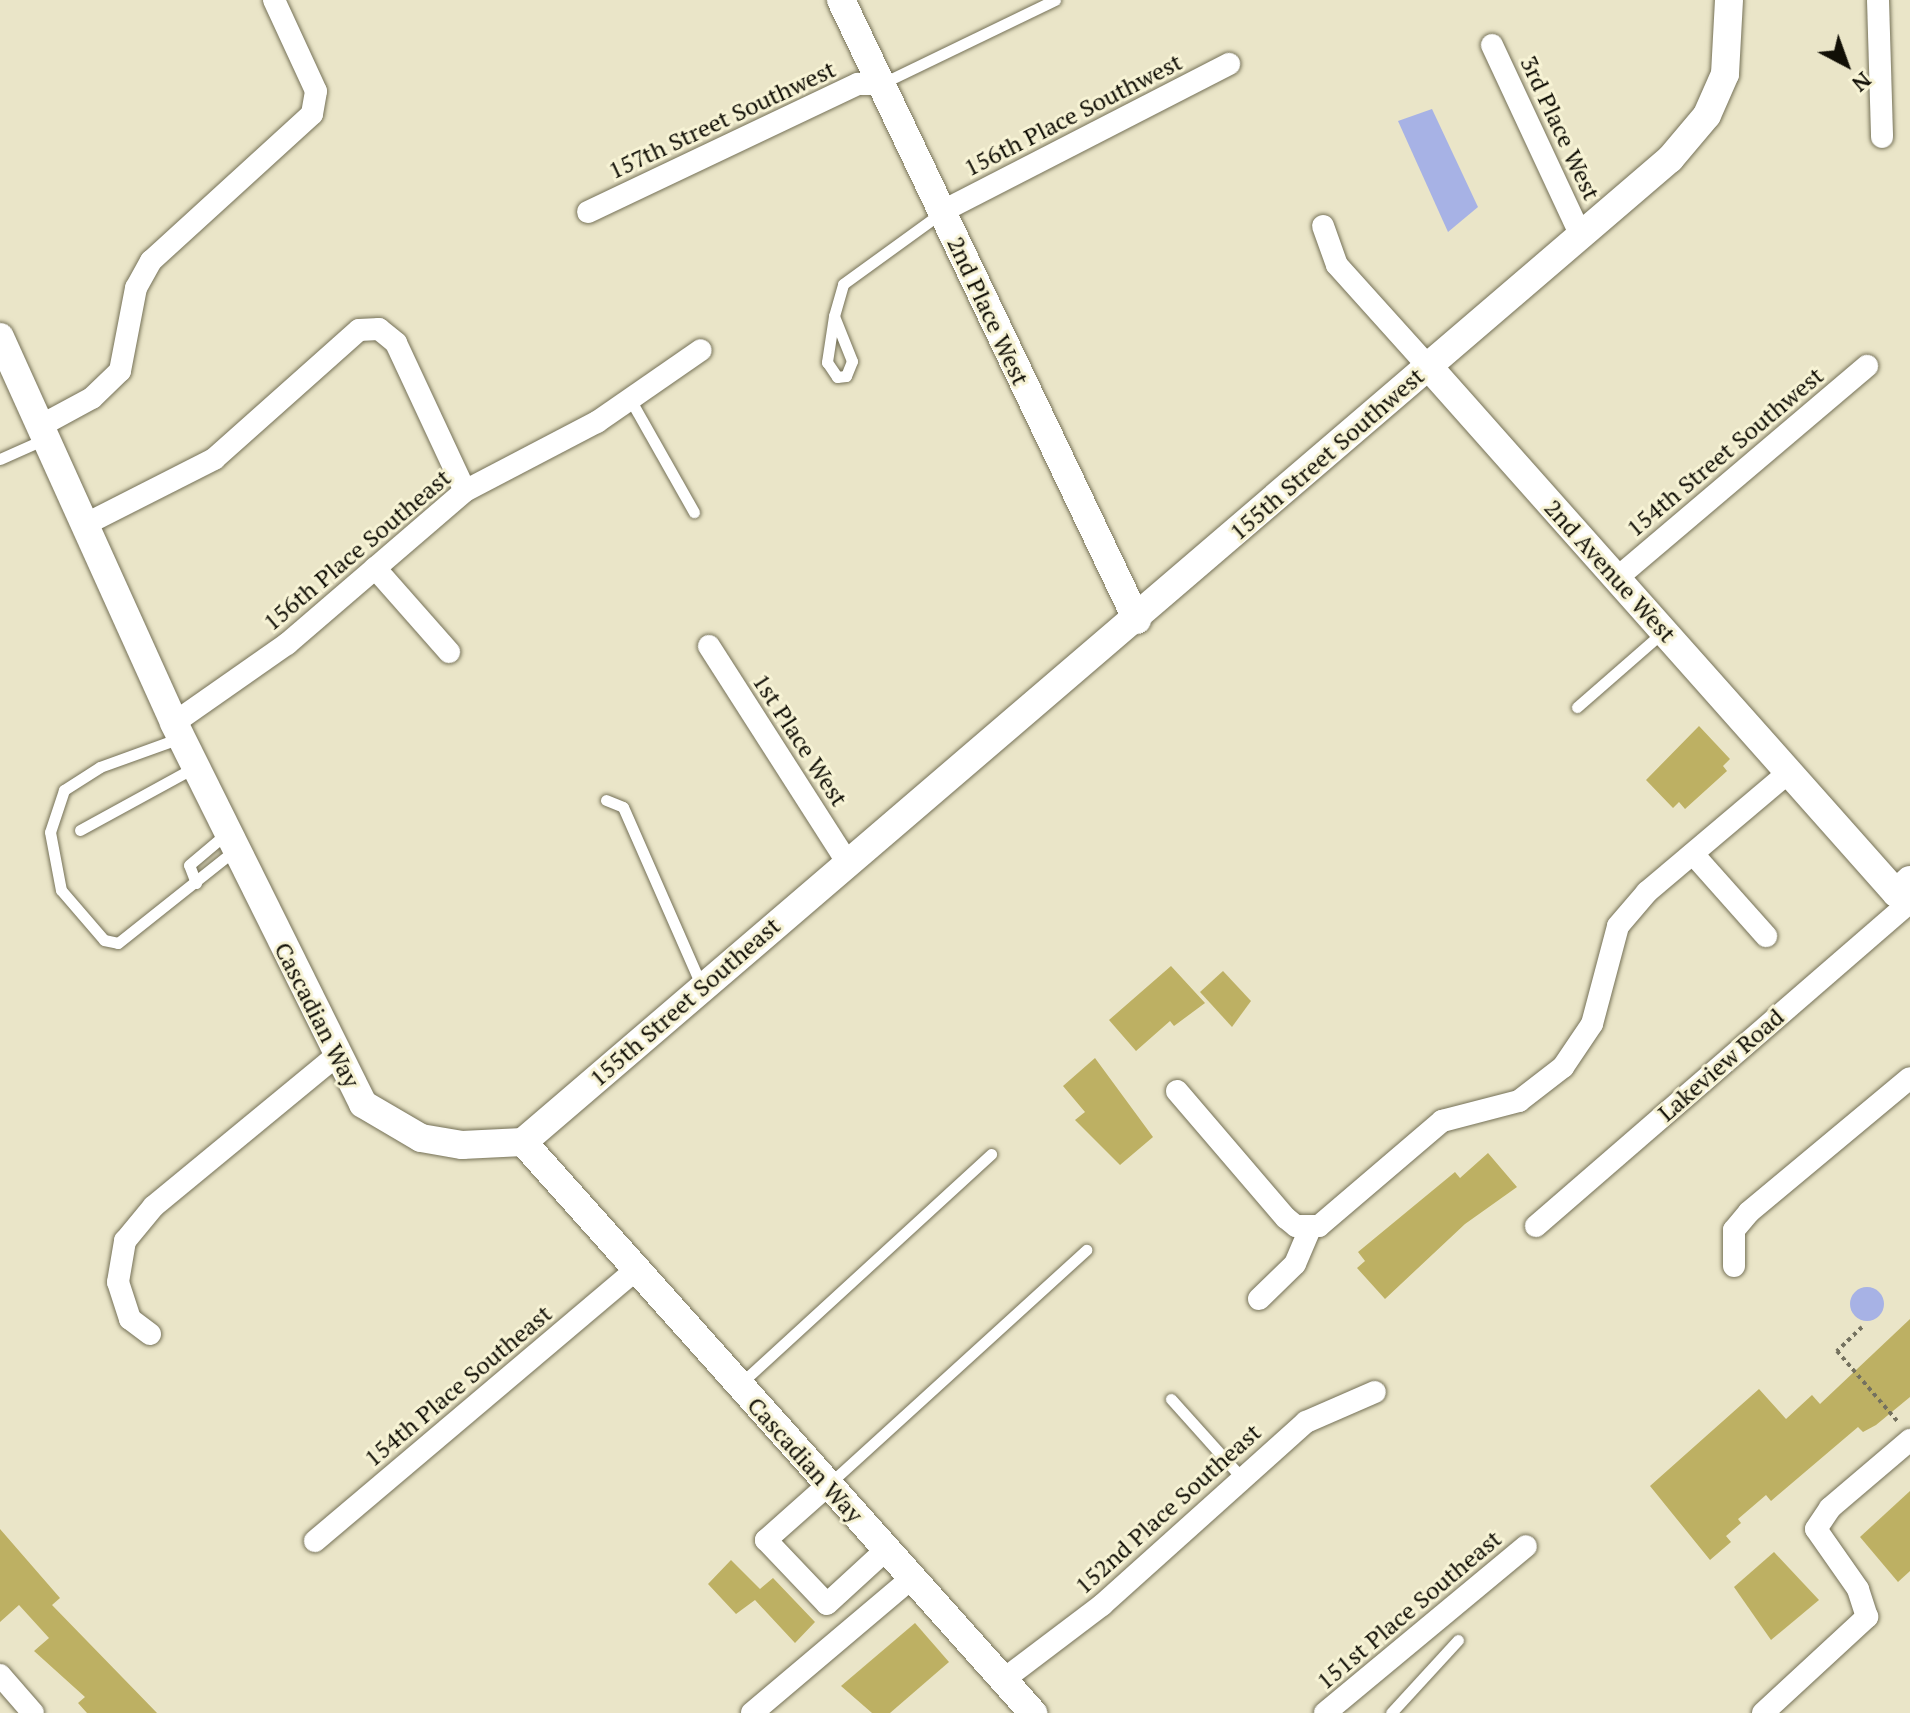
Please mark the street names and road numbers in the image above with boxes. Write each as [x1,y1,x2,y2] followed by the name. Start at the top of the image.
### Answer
[959,47,1187,183] street label: 156th Place Southwest
[1514,51,1606,205] street label: 3rd Place West
[604,55,840,185] street label: 157th Street Southwest
[941,232,1035,390] street label: 2nd Place West
[1621,361,1829,543] street label: 154th Street Southwest
[1224,362,1430,546] street label: 155th Street Southwest
[257,463,457,637] street label: 156th Place Southeast
[1538,493,1682,649] street label: 2nd Avenue West
[746,668,854,812] street label: 1st Place West
[584,911,786,1093] street label: 155th Street Southeast
[268,938,366,1092] street label: Cascadian Way
[1652,1003,1790,1127] street label: Lakeview Road
[358,1299,558,1473] street label: 154th Place Southeast
[741,1391,869,1529] street label: Cascadian Way
[1069,1418,1267,1600] street label: 152nd Place Southeast
[1311,1524,1507,1696] street label: 151st Place Southeast

